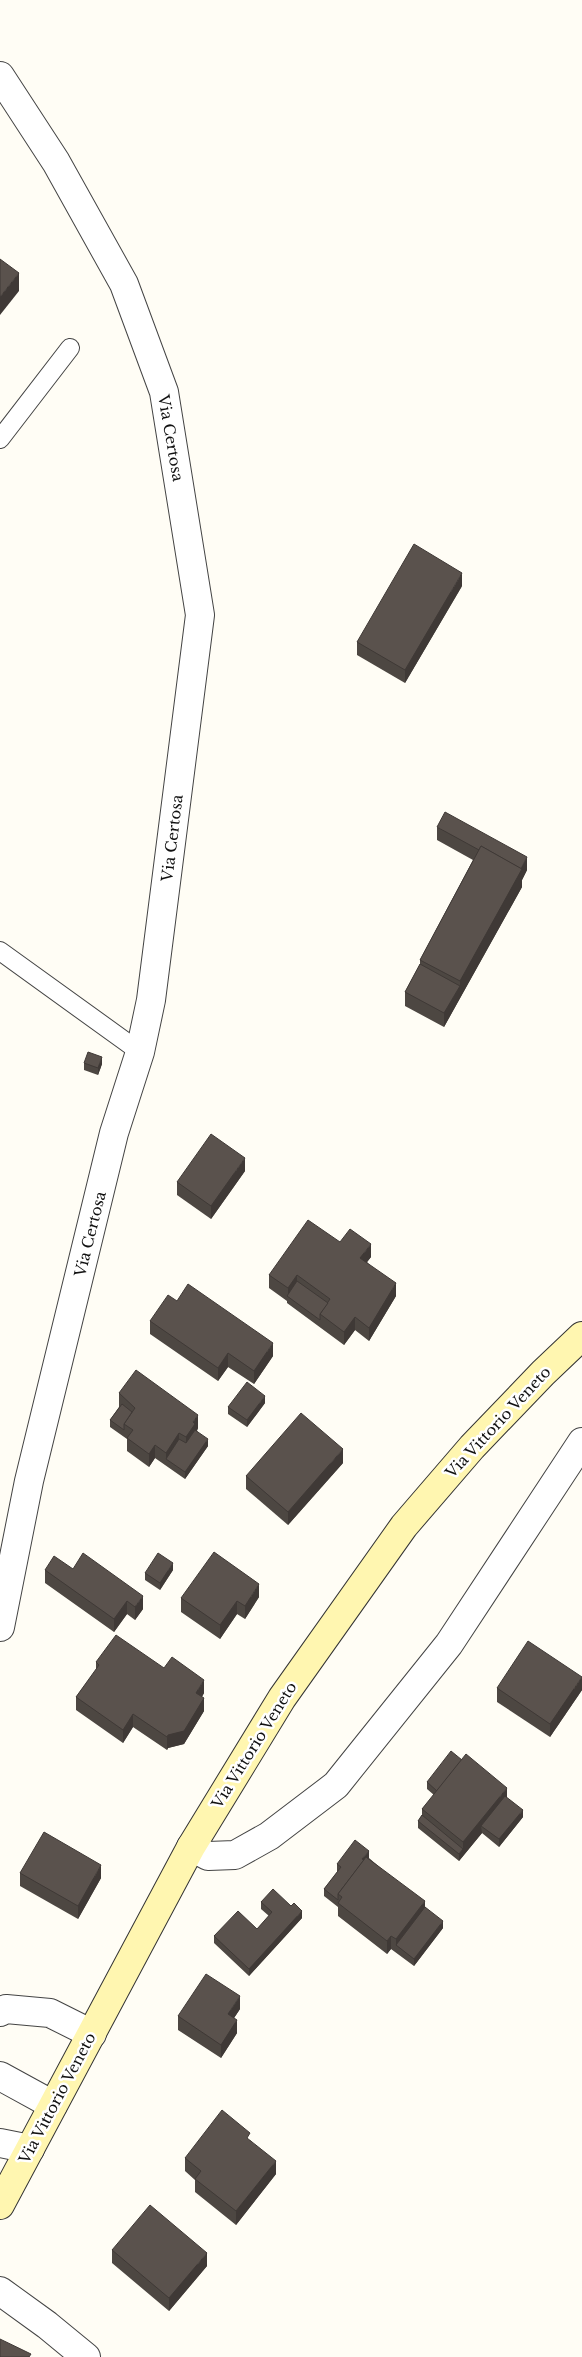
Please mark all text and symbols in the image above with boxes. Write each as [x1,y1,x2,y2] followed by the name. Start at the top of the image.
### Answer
[154,392,188,483] street label: Via Certosa
[157,793,187,884] street label: Via Certosa
[70,1189,110,1280] street label: Via Certosa
[441,1362,555,1483] street label: Via Vittorio Veneto
[207,1678,301,1813] street label: Via Vittorio Veneto
[14,2029,100,2168] street label: Via Vittorio Veneto

